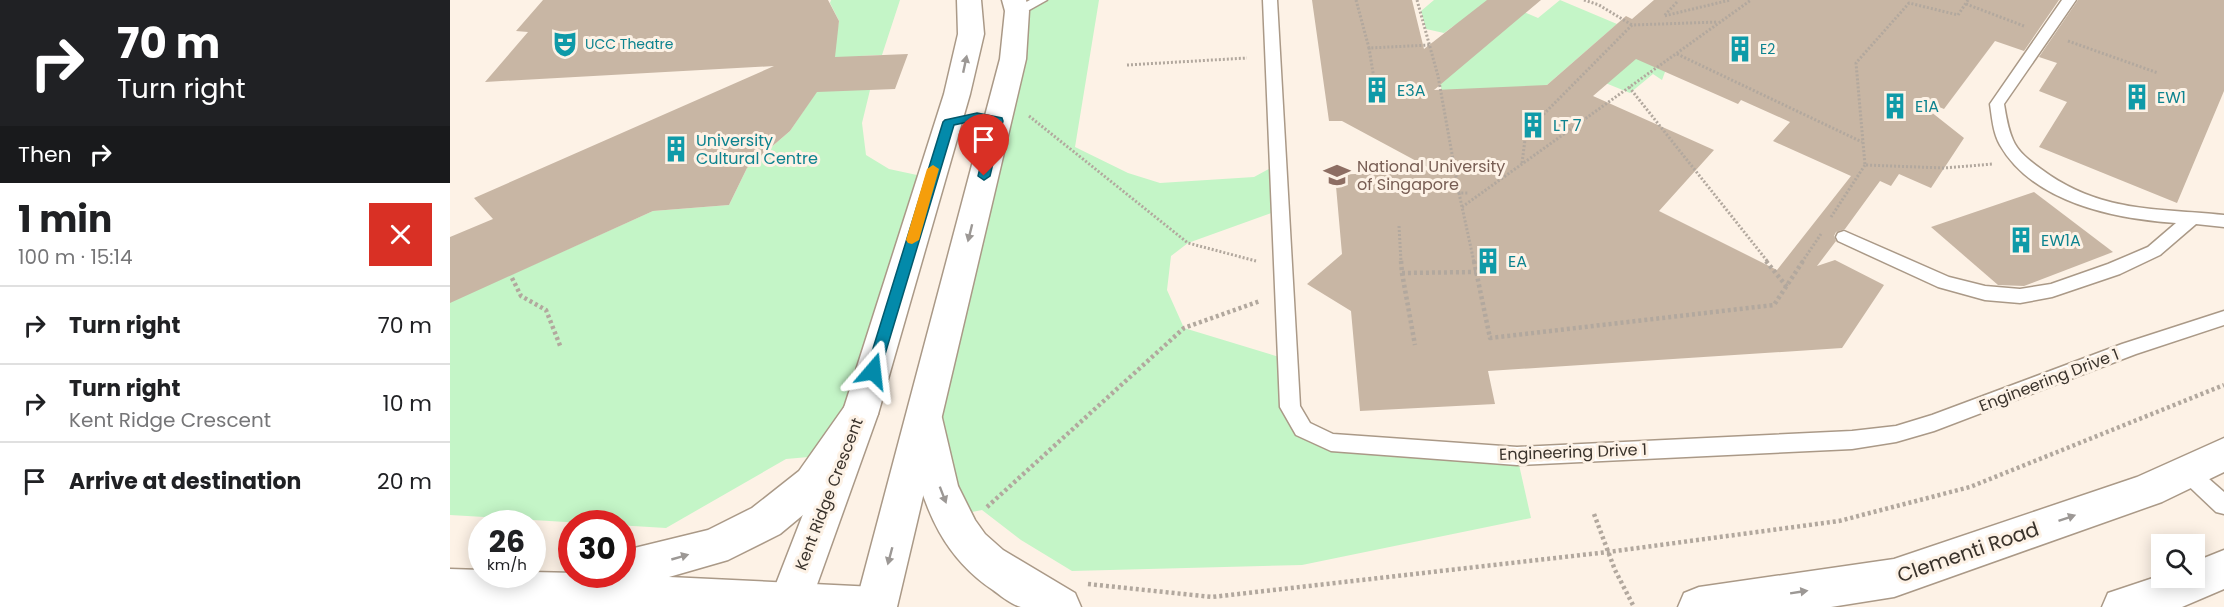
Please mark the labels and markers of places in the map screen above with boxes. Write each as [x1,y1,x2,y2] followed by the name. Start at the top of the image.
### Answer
[550,29,580,59] theatre icon: UCC Theatre
[585,34,674,54] place label: UCC Theatre
[1725,34,1755,64] building icon: E2
[1760,39,1775,59] place label: E2
[1362,75,1392,105] building icon: E3A
[1397,79,1426,102] place label: E3A
[2122,82,2152,112] building icon: EW1
[2157,86,2186,109] place label: EW1
[1880,91,1910,121] building icon: E1A
[1915,95,1939,118] place label: E1A
[1518,110,1548,140] building icon: LT 7
[958,114,1009,176] pin
[1553,114,1582,137] place label: LT 7
[696,129,818,170] place label: University Cultural Centre
[661,134,691,164] building icon: University Cultural Centre
[1357,155,1505,196] place label: National University of Singapore
[1322,160,1352,190] school or university icon: National University of Singapore
[2006,225,2036,255] building icon: EW1A
[2041,229,2081,252] place label: EW1A
[1473,246,1503,276] building icon: EA
[1508,250,1527,273] place label: EA

